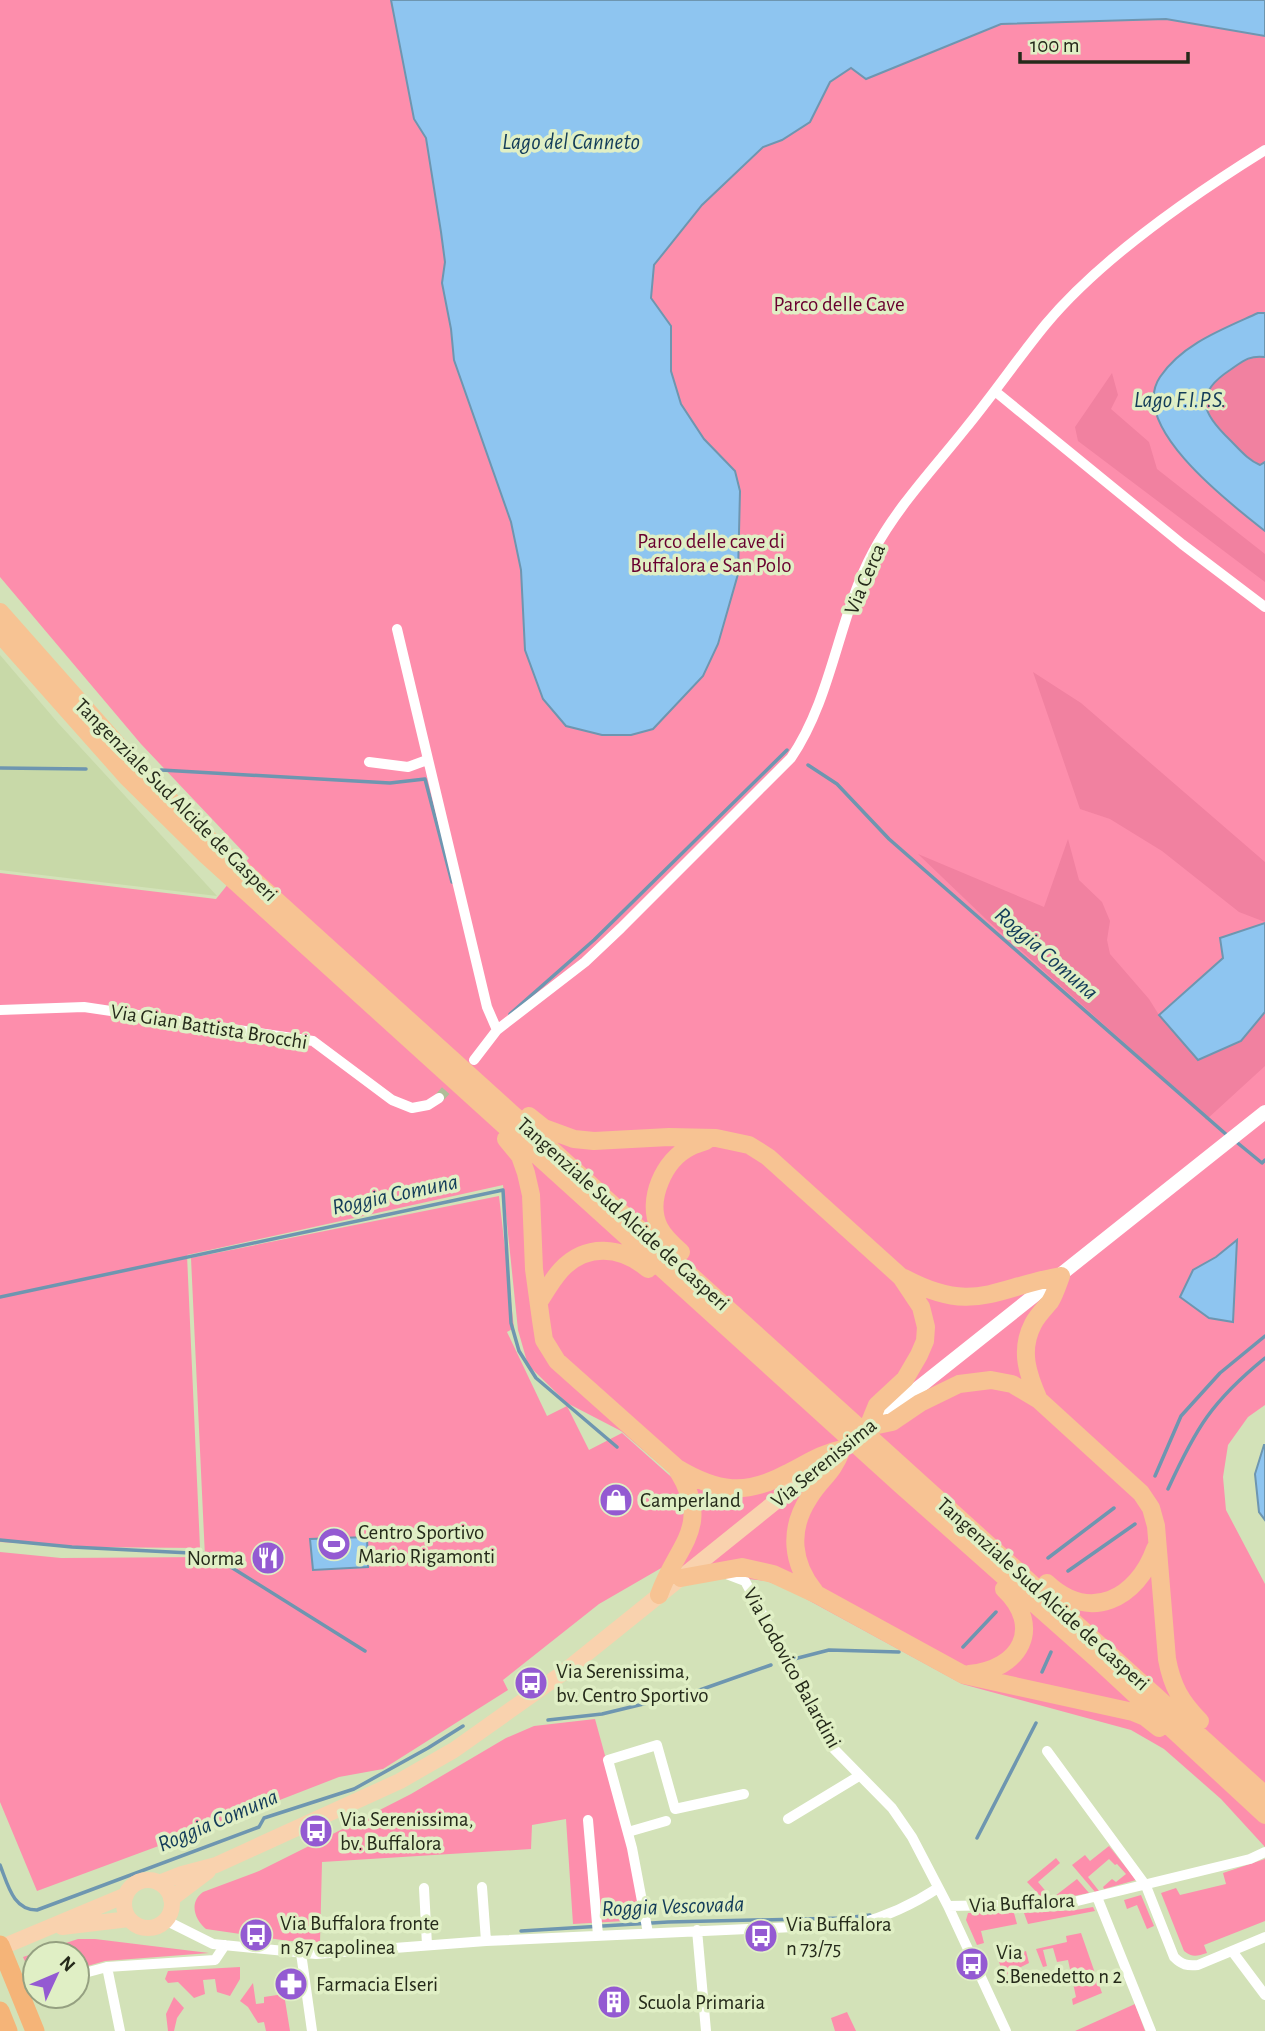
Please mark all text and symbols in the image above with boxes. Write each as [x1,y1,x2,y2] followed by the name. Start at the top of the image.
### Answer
[1020,21,1188,65] scale bar
[1030,35,1080,56] text: 100 m
[502,131,640,154] water label: Lago del Canneto
[773,294,905,315] park label: Parco delle Cave
[1134,389,1226,412] water label: Lago F.I.P.S.
[630,531,792,576] park label: Parco delle cave di Buffalora e San Polo
[841,540,889,617] street label: Via Cerca
[71,695,281,905] street label: Tangenziale Sud Alcide de Gasperi
[990,903,1102,1005] water label: Roggia Comuna
[109,1001,309,1053] street label: Via Gian Battista Brocchi
[513,1113,733,1315] street label: Tangenziale Sud Alcide de Gasperi
[330,1170,460,1220] water label: Roggia Comuna
[767,1414,881,1512] street label: Via Serenissima
[597,1481,635,1519] shop icon: Camperland
[640,1490,741,1511] place label: Camperland
[933,1493,1153,1695] street label: Tangenziale Sud Alcide de Gasperi
[358,1522,495,1567] place label: Centro Sportivo Mario Rigamonti
[315,1525,353,1563] sports icon: Centro Sportivo Mario Rigamonti
[249,1539,287,1577] restaurant icon: Norma
[187,1548,244,1569] place label: Norma
[739,1584,845,1752] street label: Via Lodovico Balardini
[556,1661,709,1706] place label: Via Serenissima, bv. Centro Sportivo
[512,1664,550,1702] bus stop icon: Via Serenissima, bv. Centro Sportivo
[154,1785,282,1857] water label: Roggia Comuna
[340,1809,474,1854] place label: Via Serenissima, bv. Buffalora
[297,1812,335,1850] bus stop icon: Via Serenissima, bv. Buffalora
[969,1890,1076,1916] street label: Via Buffalora
[601,1893,745,1921] water label: Roggia Vescovada
[280,1913,439,1958] place label: Via Buffalora fronte n 87 capolinea
[786,1914,892,1959] place label: Via Buffalora n 73/75
[237,1916,275,1954] bus stop icon: Via Buffalora fronte n 87 capolinea
[742,1917,780,1955] bus stop icon: Via Buffalora n 73/75
[21,1940,91,2010] north arrow
[996,1942,1122,1987] place label: Via S.Benedetto n 2
[953,1945,991,1983] bus stop icon: Via S.Benedetto n 2
[56,1953,79,1976] text: N
[272,1965,310,2003] pharmacy icon: Farmacia Elseri
[316,1974,438,1995] place label: Farmacia Elseri
[595,1983,633,2021] building icon: Scuola Primaria
[638,1992,766,2013] place label: Scuola Primaria

